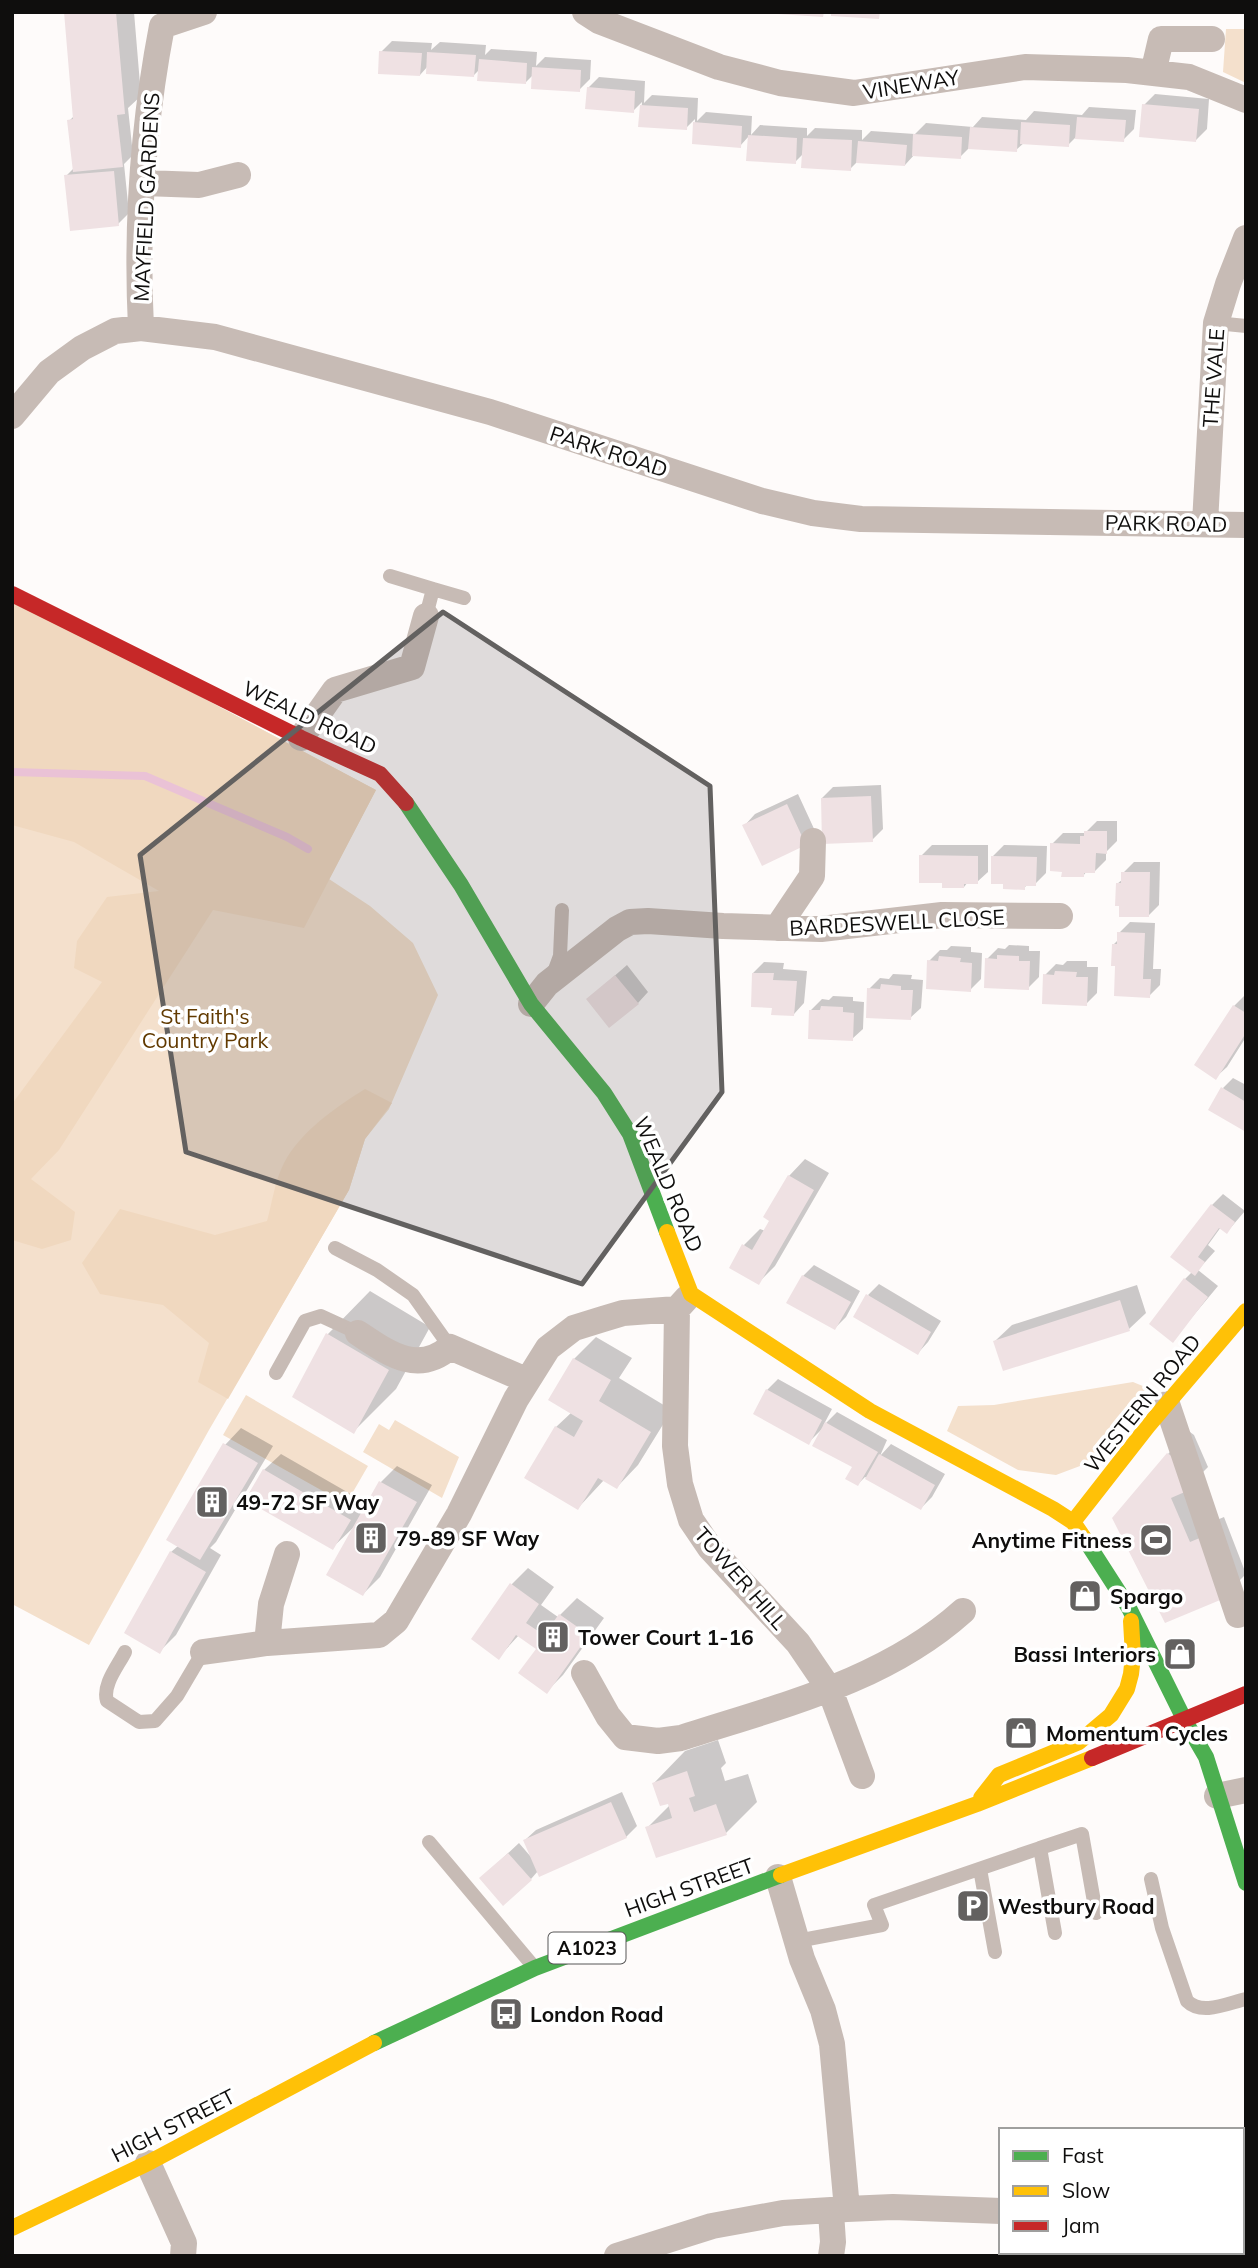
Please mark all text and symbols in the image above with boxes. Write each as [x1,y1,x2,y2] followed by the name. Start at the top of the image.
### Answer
[861,64,961,104] street label: VINEWAY
[128,92,164,302] street label: MAYFIELD GARDENS
[1197,328,1229,428] street label: THE VALE
[547,420,671,482] street label: PARK ROAD
[1105,509,1227,537] street label: PARK ROAD
[239,675,381,759] street label: WEALD ROAD
[789,903,1005,941] street label: BARDESWELL CLOSE
[142,1003,268,1053] park label: St Faith's Country Park
[629,1112,709,1256] street label: WEALD ROAD
[1078,1329,1206,1477] street label: WESTERN ROAD
[193,1483,231,1521] building icon: 49-72 SF Way
[236,1489,380,1515] place label: 49-72 SF Way
[352,1519,390,1557] building icon: 79-89 SF Way
[689,1521,793,1635] street label: TOWER HILL
[1137,1521,1175,1559] sports icon: Anytime Fitness
[396,1525,540,1551] place label: 79-89 SF Way
[972,1527,1132,1553] place label: Anytime Fitness
[1066,1577,1104,1615] shop icon: Spargo
[1110,1583,1183,1609] place label: Spargo
[534,1618,572,1656] building icon: Tower Court 1-16
[578,1624,754,1650] place label: Tower Court 1-16
[1161,1635,1199,1673] shop icon: Bassi Interiors
[1013,1641,1156,1667] place label: Bassi Interiors
[1002,1714,1040,1752] shop icon: Momentum Cycles
[1046,1720,1228,1746] place label: Momentum Cycles
[621,1852,757,1922] street label: HIGH STREET
[954,1887,992,1925] parking icon: Westbury Road
[998,1893,1155,1919] place label: Westbury Road
[548,1932,626,1964] road number: A1023
[487,1995,525,2033] bus stop icon: London Road
[530,2001,664,2027] place label: London Road
[107,2083,240,2167] street label: HIGH STREET
[999,2128,1244,2254] legend
[1062,2142,1104,2168] text: Fast
[1062,2177,1110,2203] text: Slow
[1062,2212,1100,2238] text: Jam

